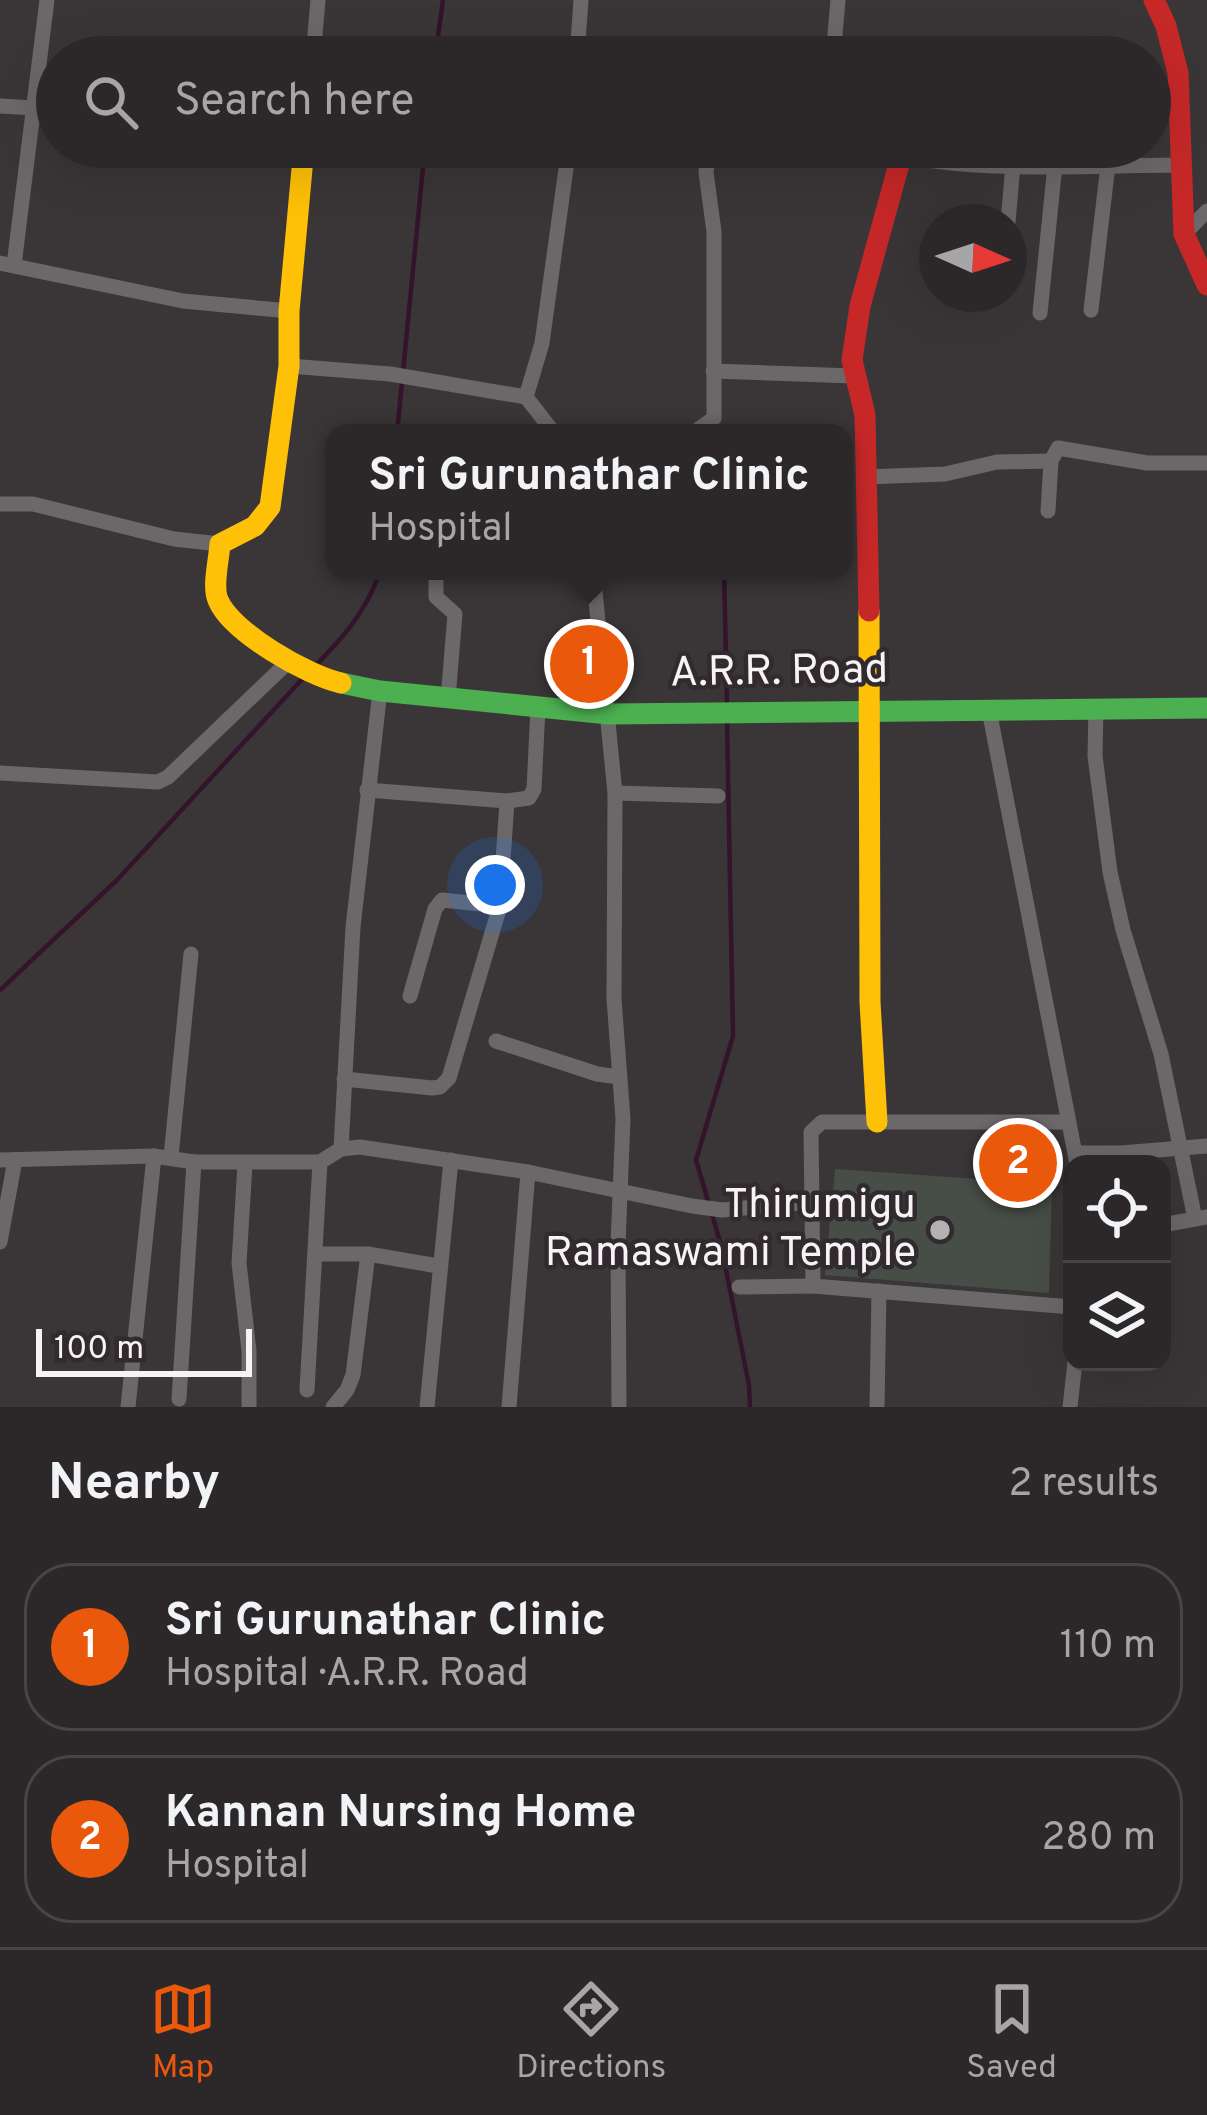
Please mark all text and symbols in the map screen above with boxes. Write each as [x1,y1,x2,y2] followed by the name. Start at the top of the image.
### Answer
[36,36,1171,168] search box
[78,69,144,135] icon: search
[174,74,414,131] text: Search here
[919,204,1027,312] north arrow
[325,424,853,580] popup
[368,449,810,506] text: Sri Gurunathar Clinic
[368,506,513,555] text: Hospital
[550,619,628,709] pin: 1
[669,645,889,701] street label: A.R.R. Road
[465,855,525,915] your location
[979,1118,1057,1208] pin: 2
[1063,1155,1171,1371] map controls
[1063,1155,1171,1263] button: locate
[545,1180,916,1281] place label: Thirumigu Ramaswami Temple
[927,1217,953,1243] marker: Thirumigu Ramaswami Temple
[1063,1263,1171,1371] button: layers
[36,1323,252,1376] scale bar
[54,1329,144,1371] text: 100 m
[48,1453,220,1518] text: Nearby
[1008,1461,1159,1510] text: 2 results
[165,1594,606,1651] text: Sri Gurunathar Clinic
[82,1623,98,1672] text: 1
[1060,1623,1156,1672] text: 110 m
[165,1651,529,1700] text: Hospital · A.R.R. Road
[165,1786,636,1843] text: Kannan Nursing Home
[78,1815,102,1864] text: 2
[1041,1815,1156,1864] text: 280 m
[165,1843,309,1892] text: Hospital
[150,1976,216,2090] tab: Map
[516,1976,666,2090] tab: Directions
[966,1976,1057,2090] tab: Saved

